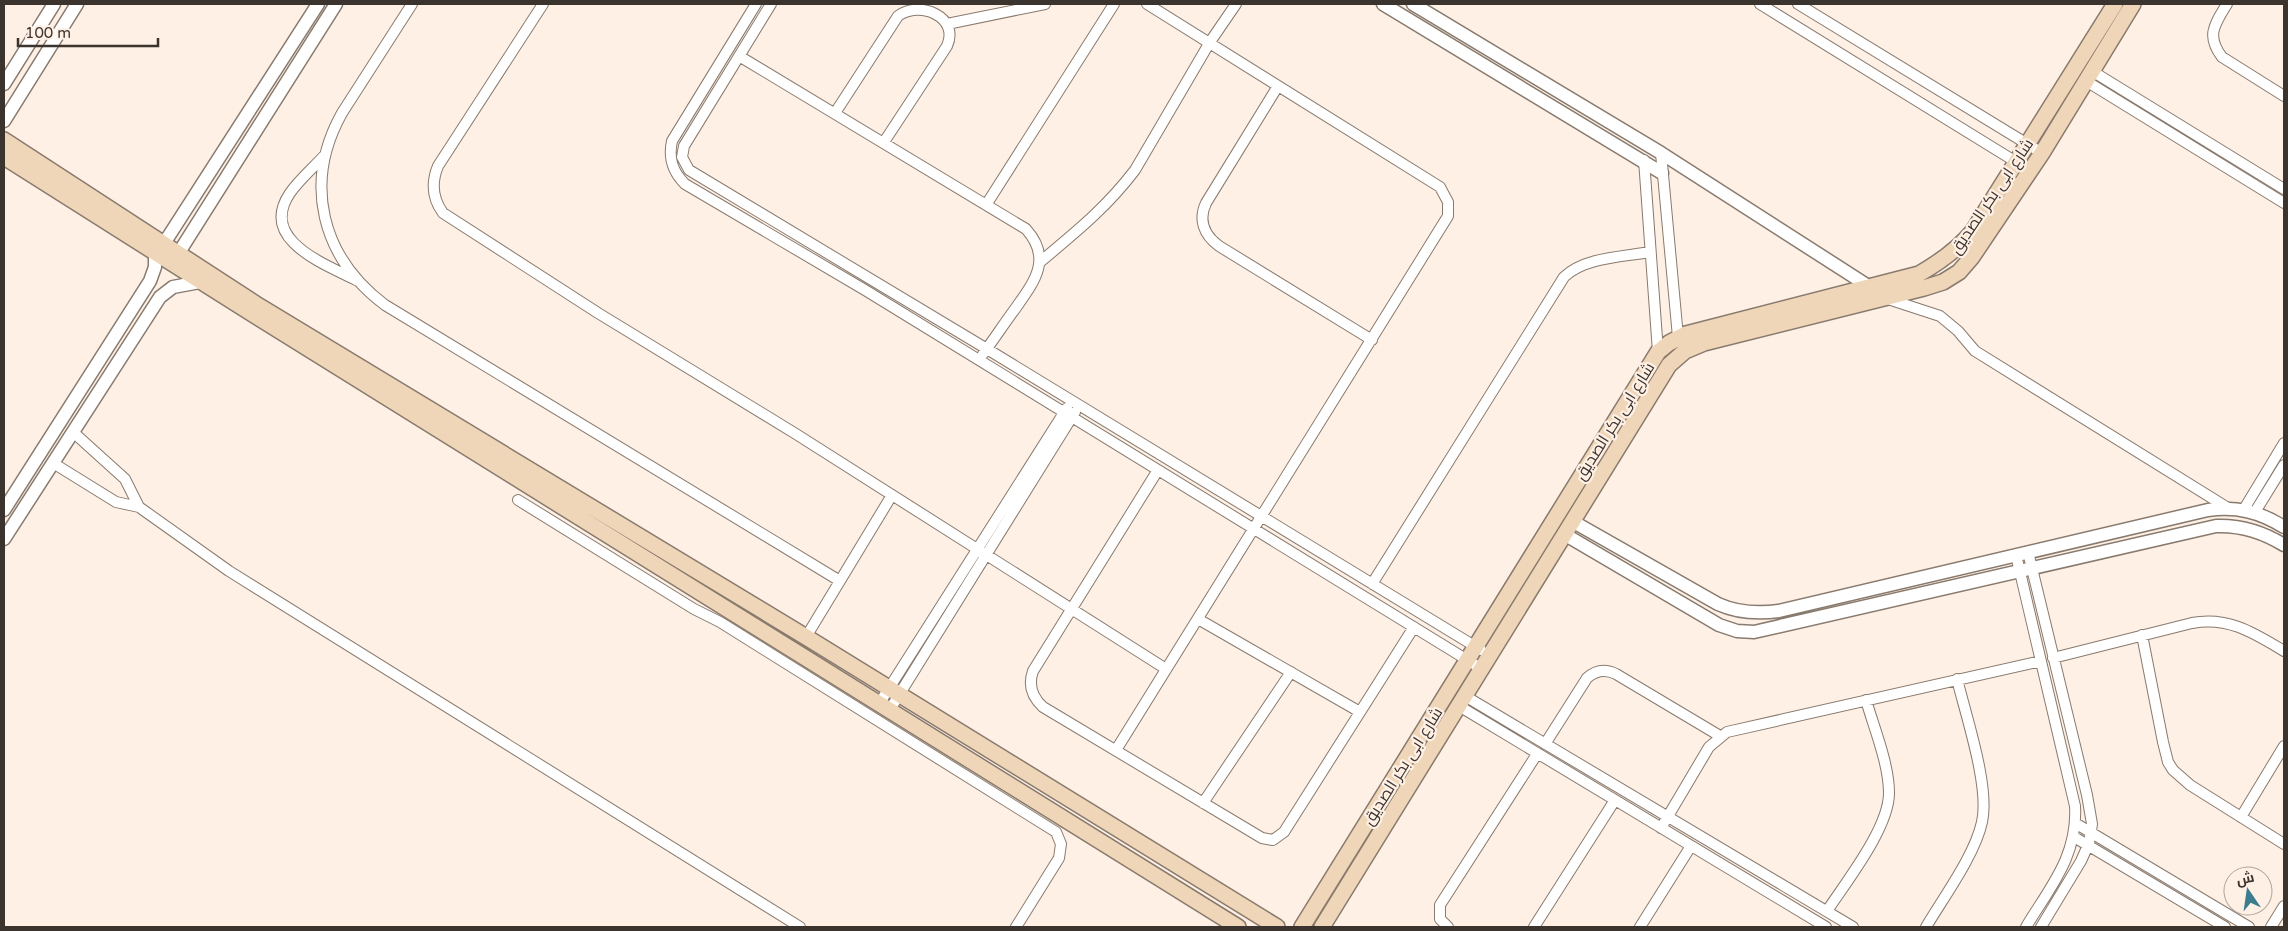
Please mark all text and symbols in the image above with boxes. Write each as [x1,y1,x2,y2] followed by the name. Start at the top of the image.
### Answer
[18,15,158,47] scale bar
[25,24,71,42] text: 100 m
[1946,135,2039,259] street label: شارع ابى بكر الصديق
[1571,359,1660,485] street label: شارع ابى بكر الصديق
[1359,704,1448,830] street label: شارع ابى بكر الصديق
[2223,866,2273,916] north arrow
[2235,869,2256,889] text: ش

